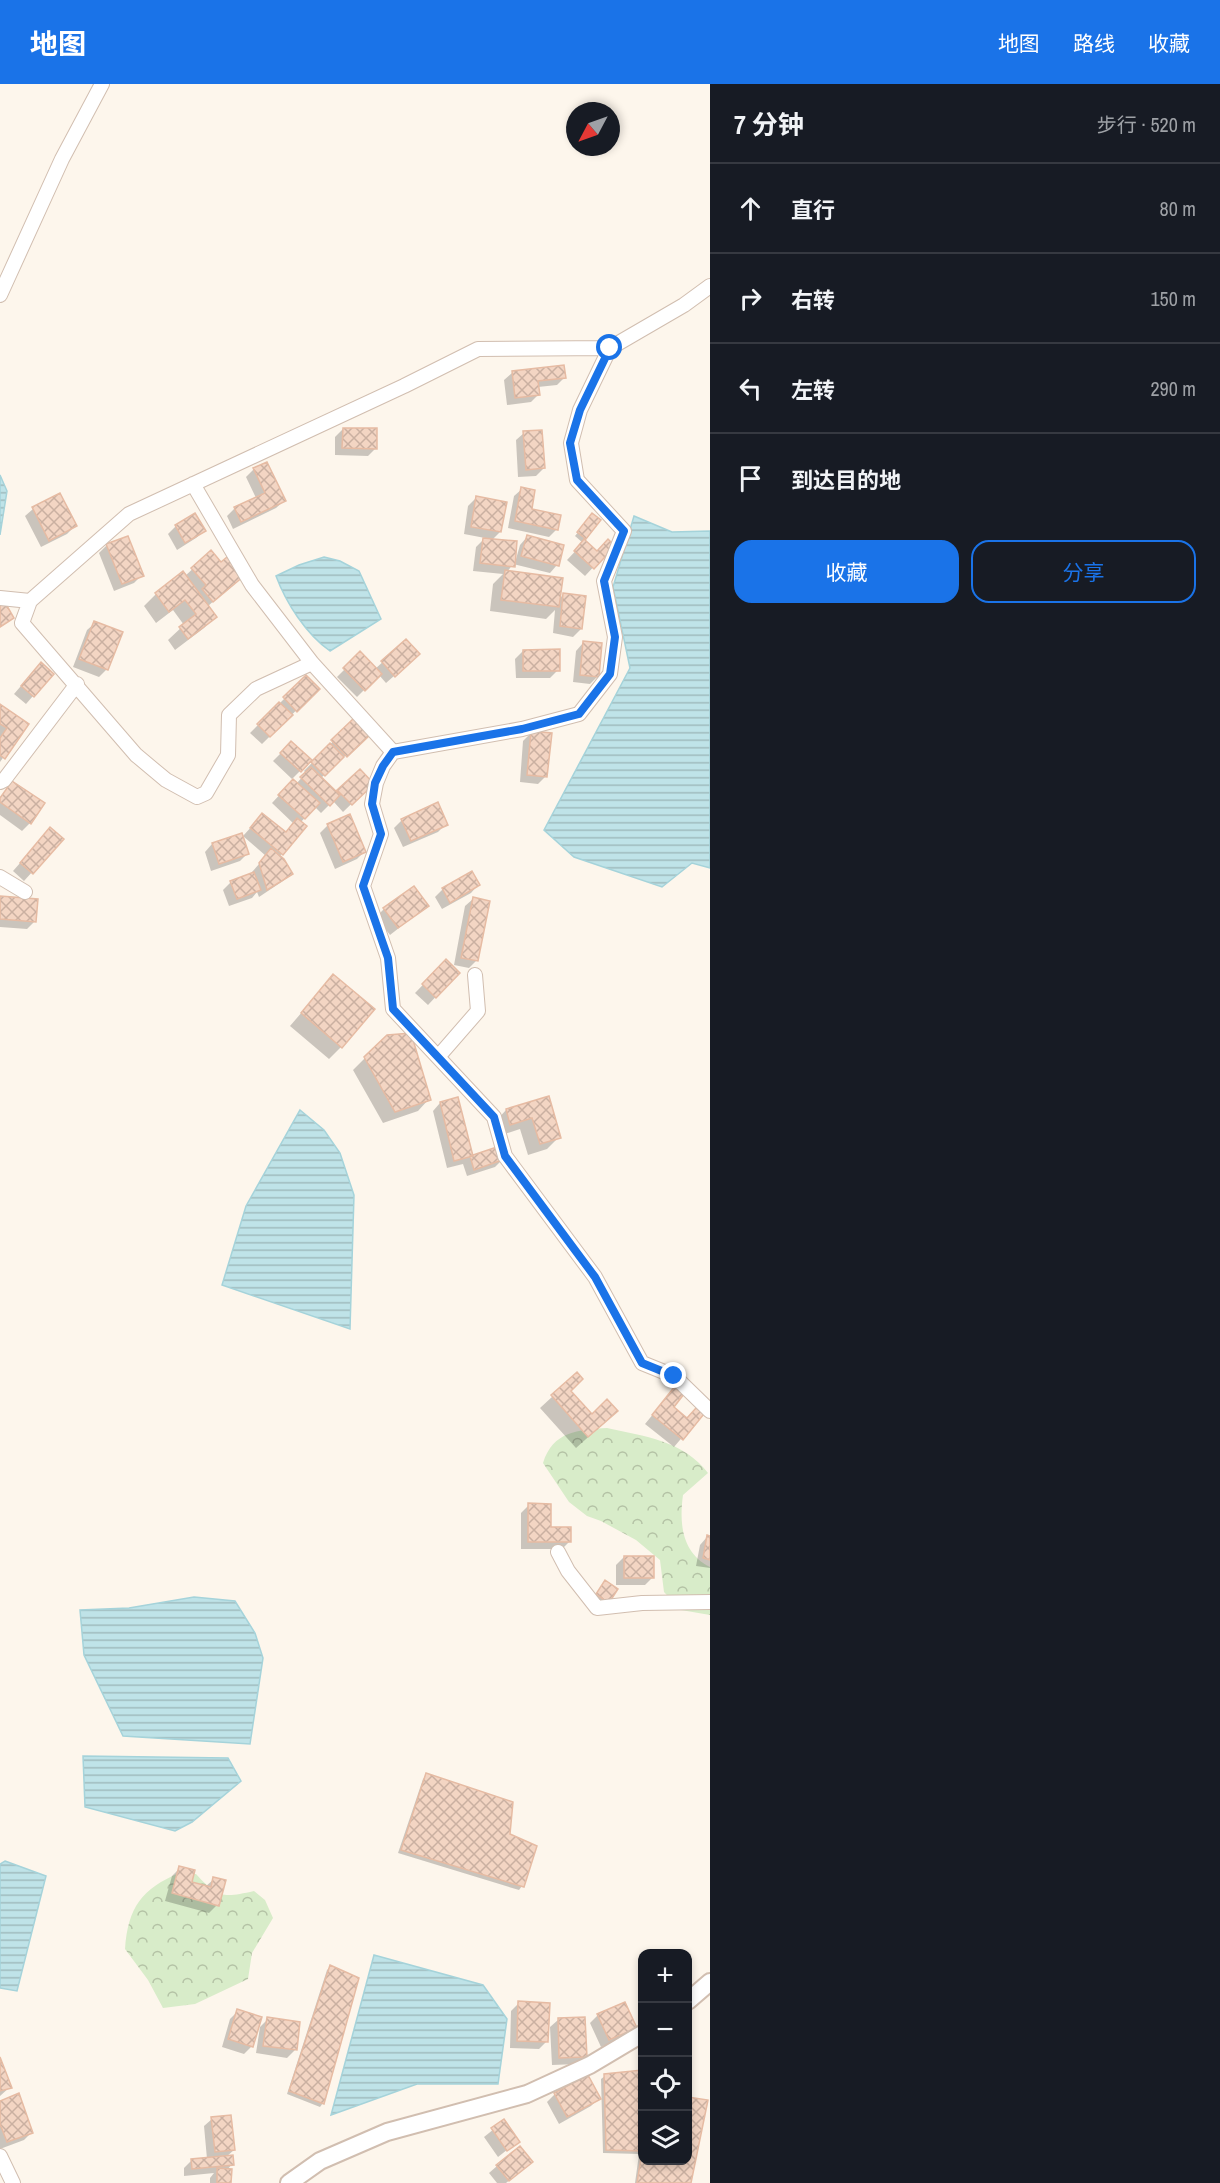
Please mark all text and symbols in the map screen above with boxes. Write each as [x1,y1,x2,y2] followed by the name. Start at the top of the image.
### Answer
[30,25,86,63] text: 地图
[998,29,1040,58] text: 地图
[1073,29,1115,58] text: 路线
[1148,29,1190,58] text: 收藏
[566,102,620,156] north arrow
[734,107,804,142] text: 7 分钟
[1097,111,1196,138] text: 步行 · 520 m
[734,192,767,225] icon: ahead
[791,195,835,225] text: 直行
[1160,195,1196,222] text: 80 m
[734,282,767,315] icon: right
[791,285,835,315] text: 右转
[1150,285,1196,312] text: 150 m
[596,334,622,360] route start
[734,372,767,405] icon: left
[791,375,835,405] text: 左转
[1150,375,1196,402] text: 290 m
[734,462,767,495] icon: arrive
[791,465,901,495] text: 到达目的地
[734,540,959,603] button: 收藏
[971,540,1196,603] button: 分享
[660,1362,686,1388] route end
[638,1949,692,2165] map controls
[638,1949,692,2003] button: +
[638,2003,692,2057] button: −
[638,2057,692,2111] button: locate
[638,2111,692,2165] button: layers

